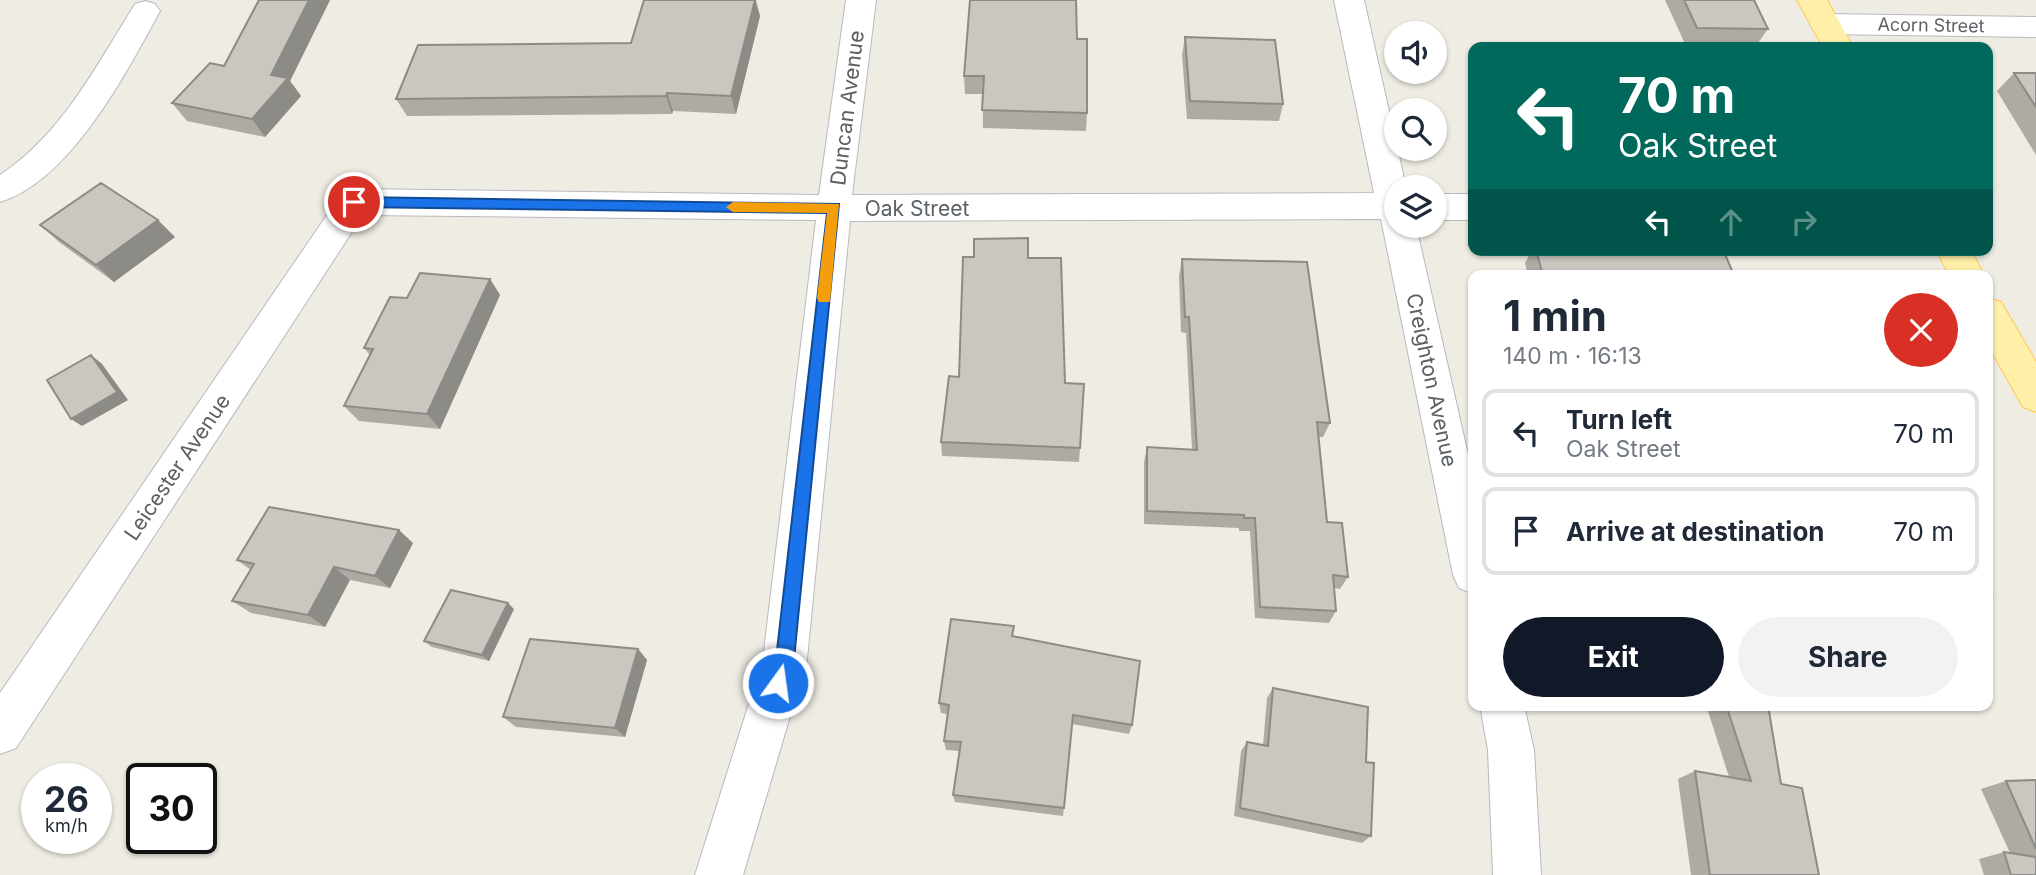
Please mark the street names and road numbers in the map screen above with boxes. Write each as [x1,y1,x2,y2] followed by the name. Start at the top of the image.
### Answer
[1877,14,1985,36] street label: Acorn Street
[825,29,869,187] street label: Duncan Avenue
[865,196,969,221] street label: Oak Street
[1401,291,1463,469] street label: Creighton Avenue
[119,389,235,545] street label: Leicester Avenue

